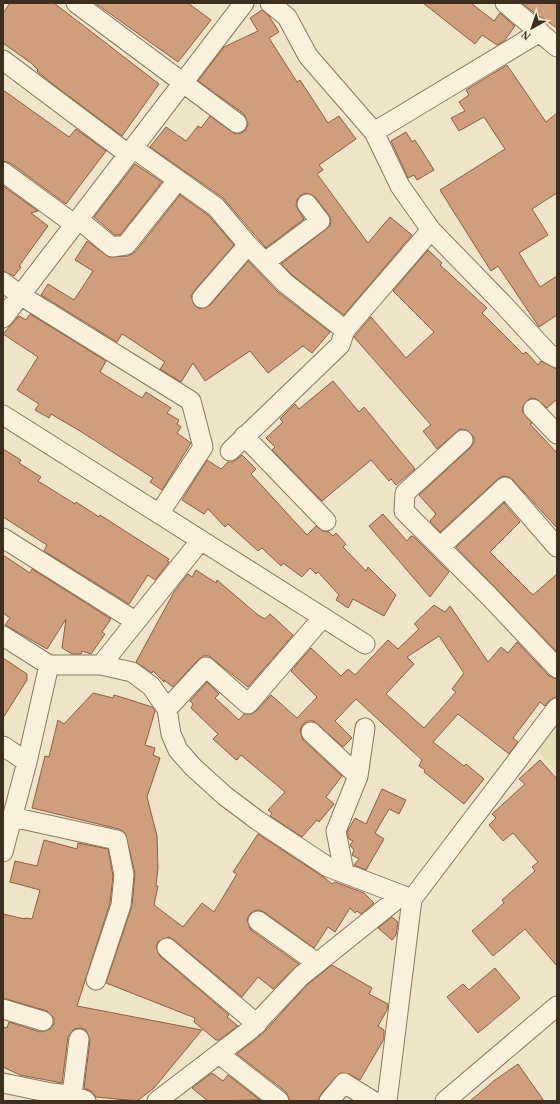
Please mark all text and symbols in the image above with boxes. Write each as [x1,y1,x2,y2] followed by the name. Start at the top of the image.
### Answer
[512,8,552,48] north arrow
[519,28,532,43] text: N

